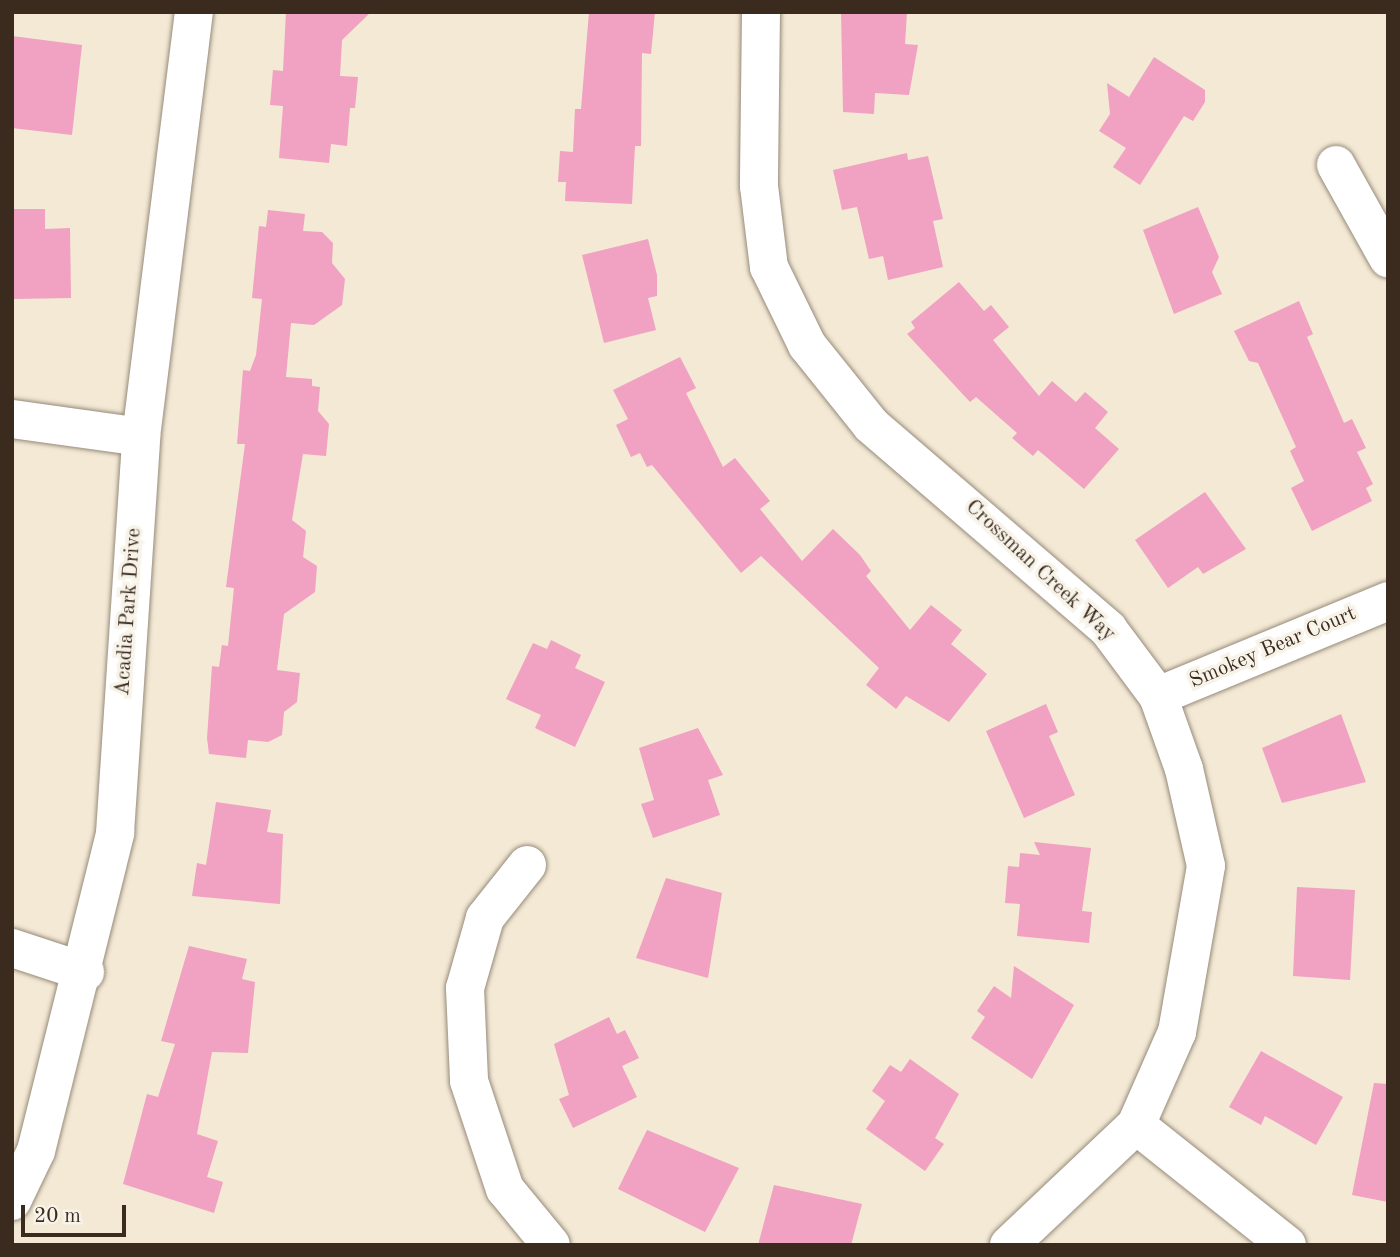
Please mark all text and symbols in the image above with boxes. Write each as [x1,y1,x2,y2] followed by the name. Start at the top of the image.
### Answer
[960,495,1120,647] street label: Crossman Creek Way
[111,527,147,697] street label: Acadia Park Drive
[1186,602,1360,694] street label: Smokey Bear Court
[24,1190,130,1234] scale bar
[34,1206,81,1227] text: 20 m

